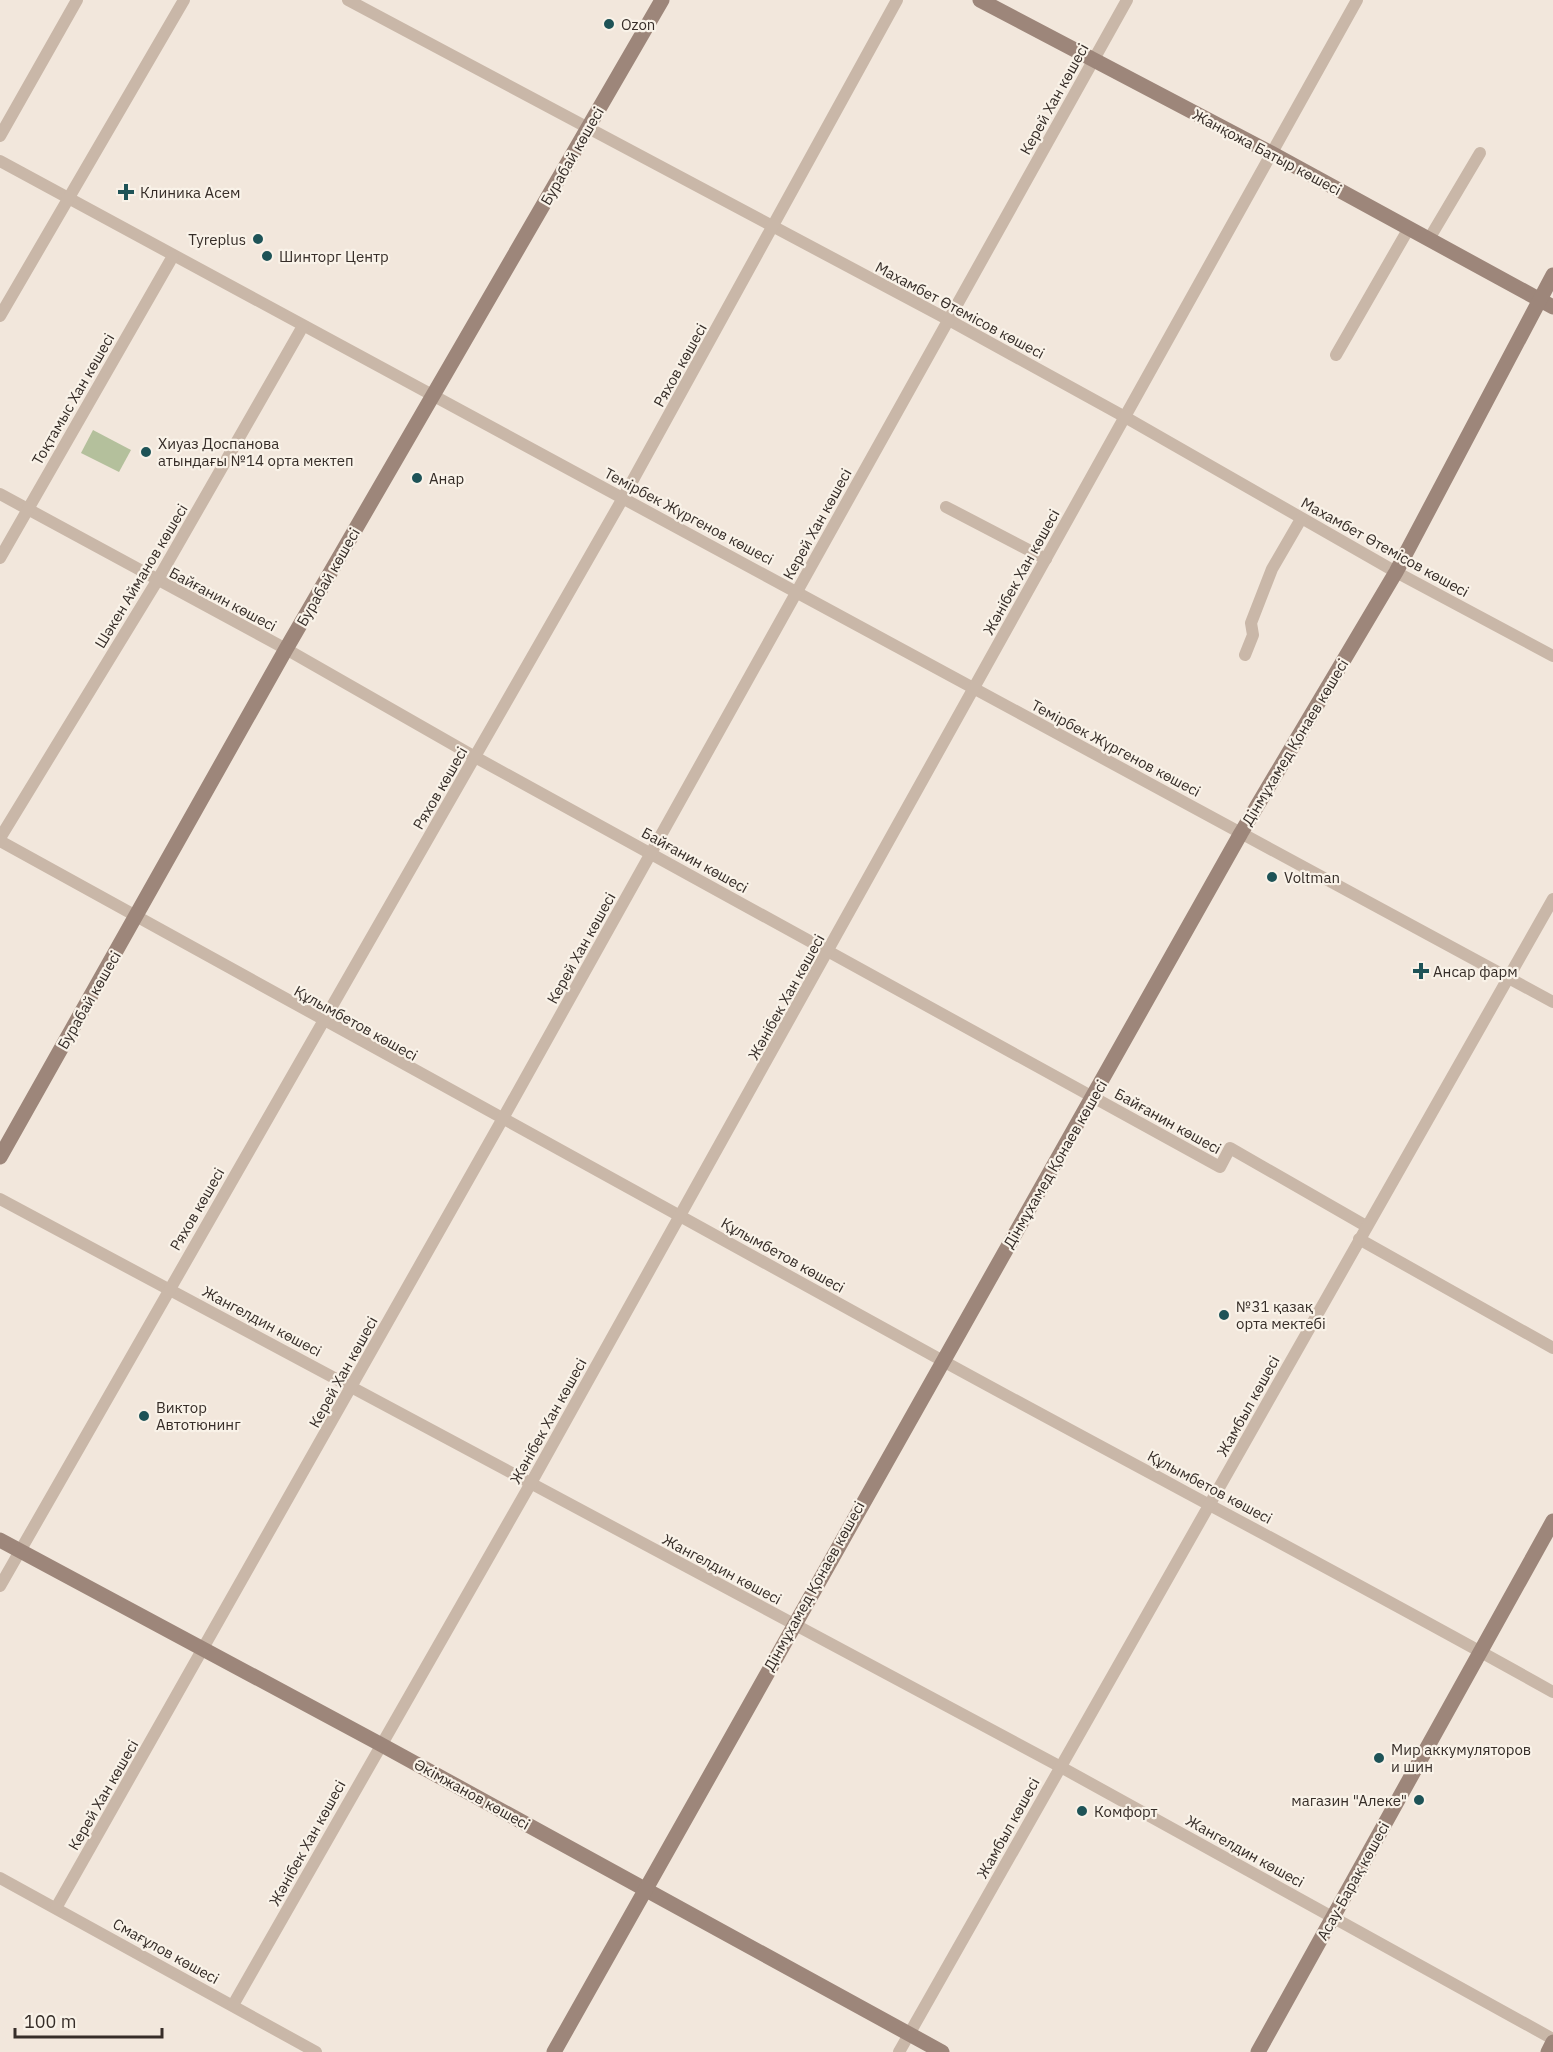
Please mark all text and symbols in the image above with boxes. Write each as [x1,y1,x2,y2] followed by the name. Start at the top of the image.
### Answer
[621,15,655,34] place label: Ozon
[602,17,616,31] marker: Ozon
[1016,40,1092,158] street label: Керей Хан көшесі
[536,103,608,209] street label: Бурабай көшесі
[1189,105,1345,199] street label: Жанқожа Батыр көшесі
[117,183,135,201] marker: Клиника Асем
[140,183,240,202] place label: Клиника Асем
[188,230,246,249] place label: Tyreplus
[251,232,265,246] marker: Tyreplus
[279,247,389,266] place label: Шинторг Центр
[260,249,274,263] marker: Шинторг Центр
[872,257,1048,363] street label: Махамбет Өтемісов көшесі
[649,320,711,410] street label: Ряхов көшесі
[28,330,118,468] street label: Тоқтамыс Хан көшесі
[158,434,354,470] place label: Хиуаз Доспанова атындағы №14 орта мектеп
[139,445,153,459] marker: Хиуаз Доспанова атындағы №14 орта мектеп
[601,463,777,569] street label: Темірбек Жүргенов көшесі
[779,465,855,583] street label: Керей Хан көшесі
[429,469,464,488] place label: Анар
[410,471,424,485] marker: Анар
[1298,493,1472,601] street label: Махамбет Өтемісов көшесі
[90,500,192,652] street label: Шәкен Айманов көшесі
[979,506,1063,638] street label: Жәнібек Хан көшесі
[292,524,364,630] street label: Бурабай көшесі
[166,563,280,635] street label: Байғанин көшесі
[1238,655,1352,829] street label: Дінмұхамед Қонаев көшесі
[1028,695,1204,801] street label: Темірбек Жүргенов көшесі
[409,743,471,833] street label: Ряхов көшесі
[638,823,752,897] street label: Байғанин көшесі
[1284,868,1340,887] place label: Voltman
[1265,870,1279,884] marker: Voltman
[543,889,619,1007] street label: Керей Хан көшесі
[744,931,828,1063] street label: Жәнібек Хан көшесі
[53,947,125,1053] street label: Бурабай көшесі
[1433,962,1518,981] place label: Ансар фарм
[1414,964,1428,978] marker: Ансар фарм
[291,981,421,1065] street label: Құлымбетов көшесі
[999,1076,1111,1252] street label: Дінмұхамед Қонаев көшесі
[1111,1084,1225,1158] street label: Байғанин көшесі
[166,1164,228,1254] street label: Ряхов көшесі
[718,1213,848,1297] street label: Құлымбетов көшесі
[199,1282,325,1360] street label: Жангелдин көшесі
[1236,1297,1326,1333] place label: №31 қазақ орта мектебі
[1217,1308,1231,1322] marker: №31 қазақ орта мектебі
[305,1313,381,1431] street label: Керей Хан көшесі
[1212,1352,1284,1460] street label: Жамбыл көшесі
[506,1355,590,1487] street label: Жәнібек Хан көшесі
[156,1398,241,1434] place label: Виктор Автотюнинг
[137,1409,151,1423] marker: Виктор Автотюнинг
[1144,1446,1276,1528] street label: Құлымбетов көшесі
[759,1498,869,1674] street label: Дінмұхамед Қонаев көшесі
[659,1530,785,1608] street label: Жангелдин көшесі
[64,1736,142,1854] street label: Керей Хан көшесі
[1391,1740,1531,1776] place label: Мир аккумуляторов и шин
[1372,1751,1386,1765] marker: Мир аккумуляторов и шин
[411,1754,533,1834] street label: Әкімжанов көшесі
[972,1774,1044,1882] street label: Жамбыл көшесі
[265,1777,349,1909] street label: Жәнібек Хан көшесі
[1291,1791,1407,1810] place label: магазин "Алеке"
[1412,1793,1426,1807] marker: магазин "Алеке"
[1094,1802,1158,1821] place label: Комфорт
[1075,1804,1089,1818] marker: Комфорт
[1182,1811,1308,1891] street label: Жангелдин көшесі
[1313,1818,1393,1944] street label: Асау-Барақ көшесі
[110,1914,222,1988] street label: Смағұлов көшесі
[15,2001,162,2039] scale bar
[24,2010,76,2033] text: 100 m

